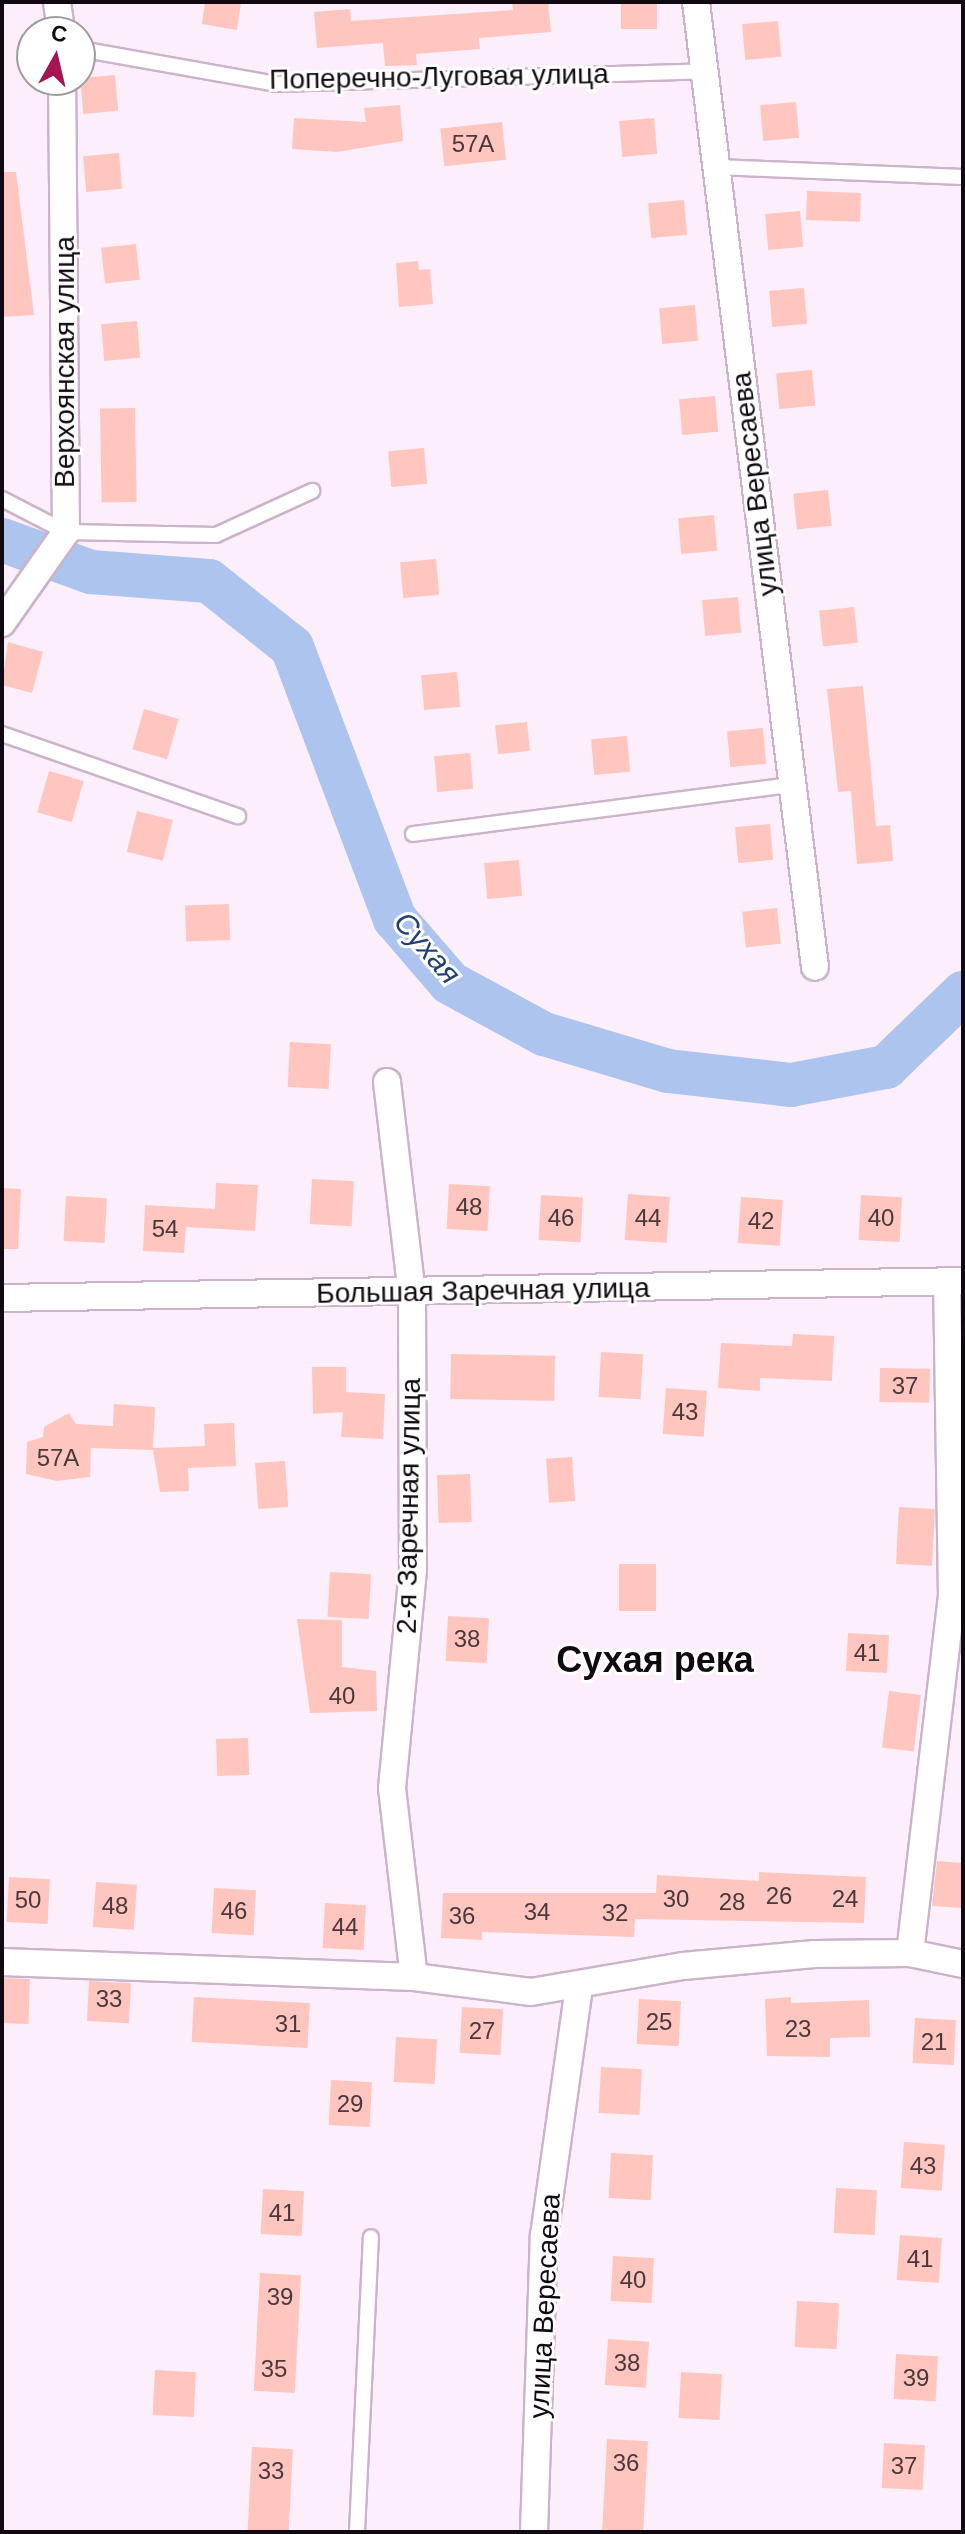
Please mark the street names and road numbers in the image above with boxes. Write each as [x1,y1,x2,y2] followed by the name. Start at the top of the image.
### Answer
[269,57,609,97] street label: Поперечно-Луговая улица
[48,236,82,488] street label: Верхоянская улица
[725,370,785,598] street label: улица Вересаева
[316,1271,650,1311] street label: Большая Заречная улица
[390,1378,428,1634] street label: 2-я Заречная улица
[522,2193,568,2419] street label: улица Вересаева

